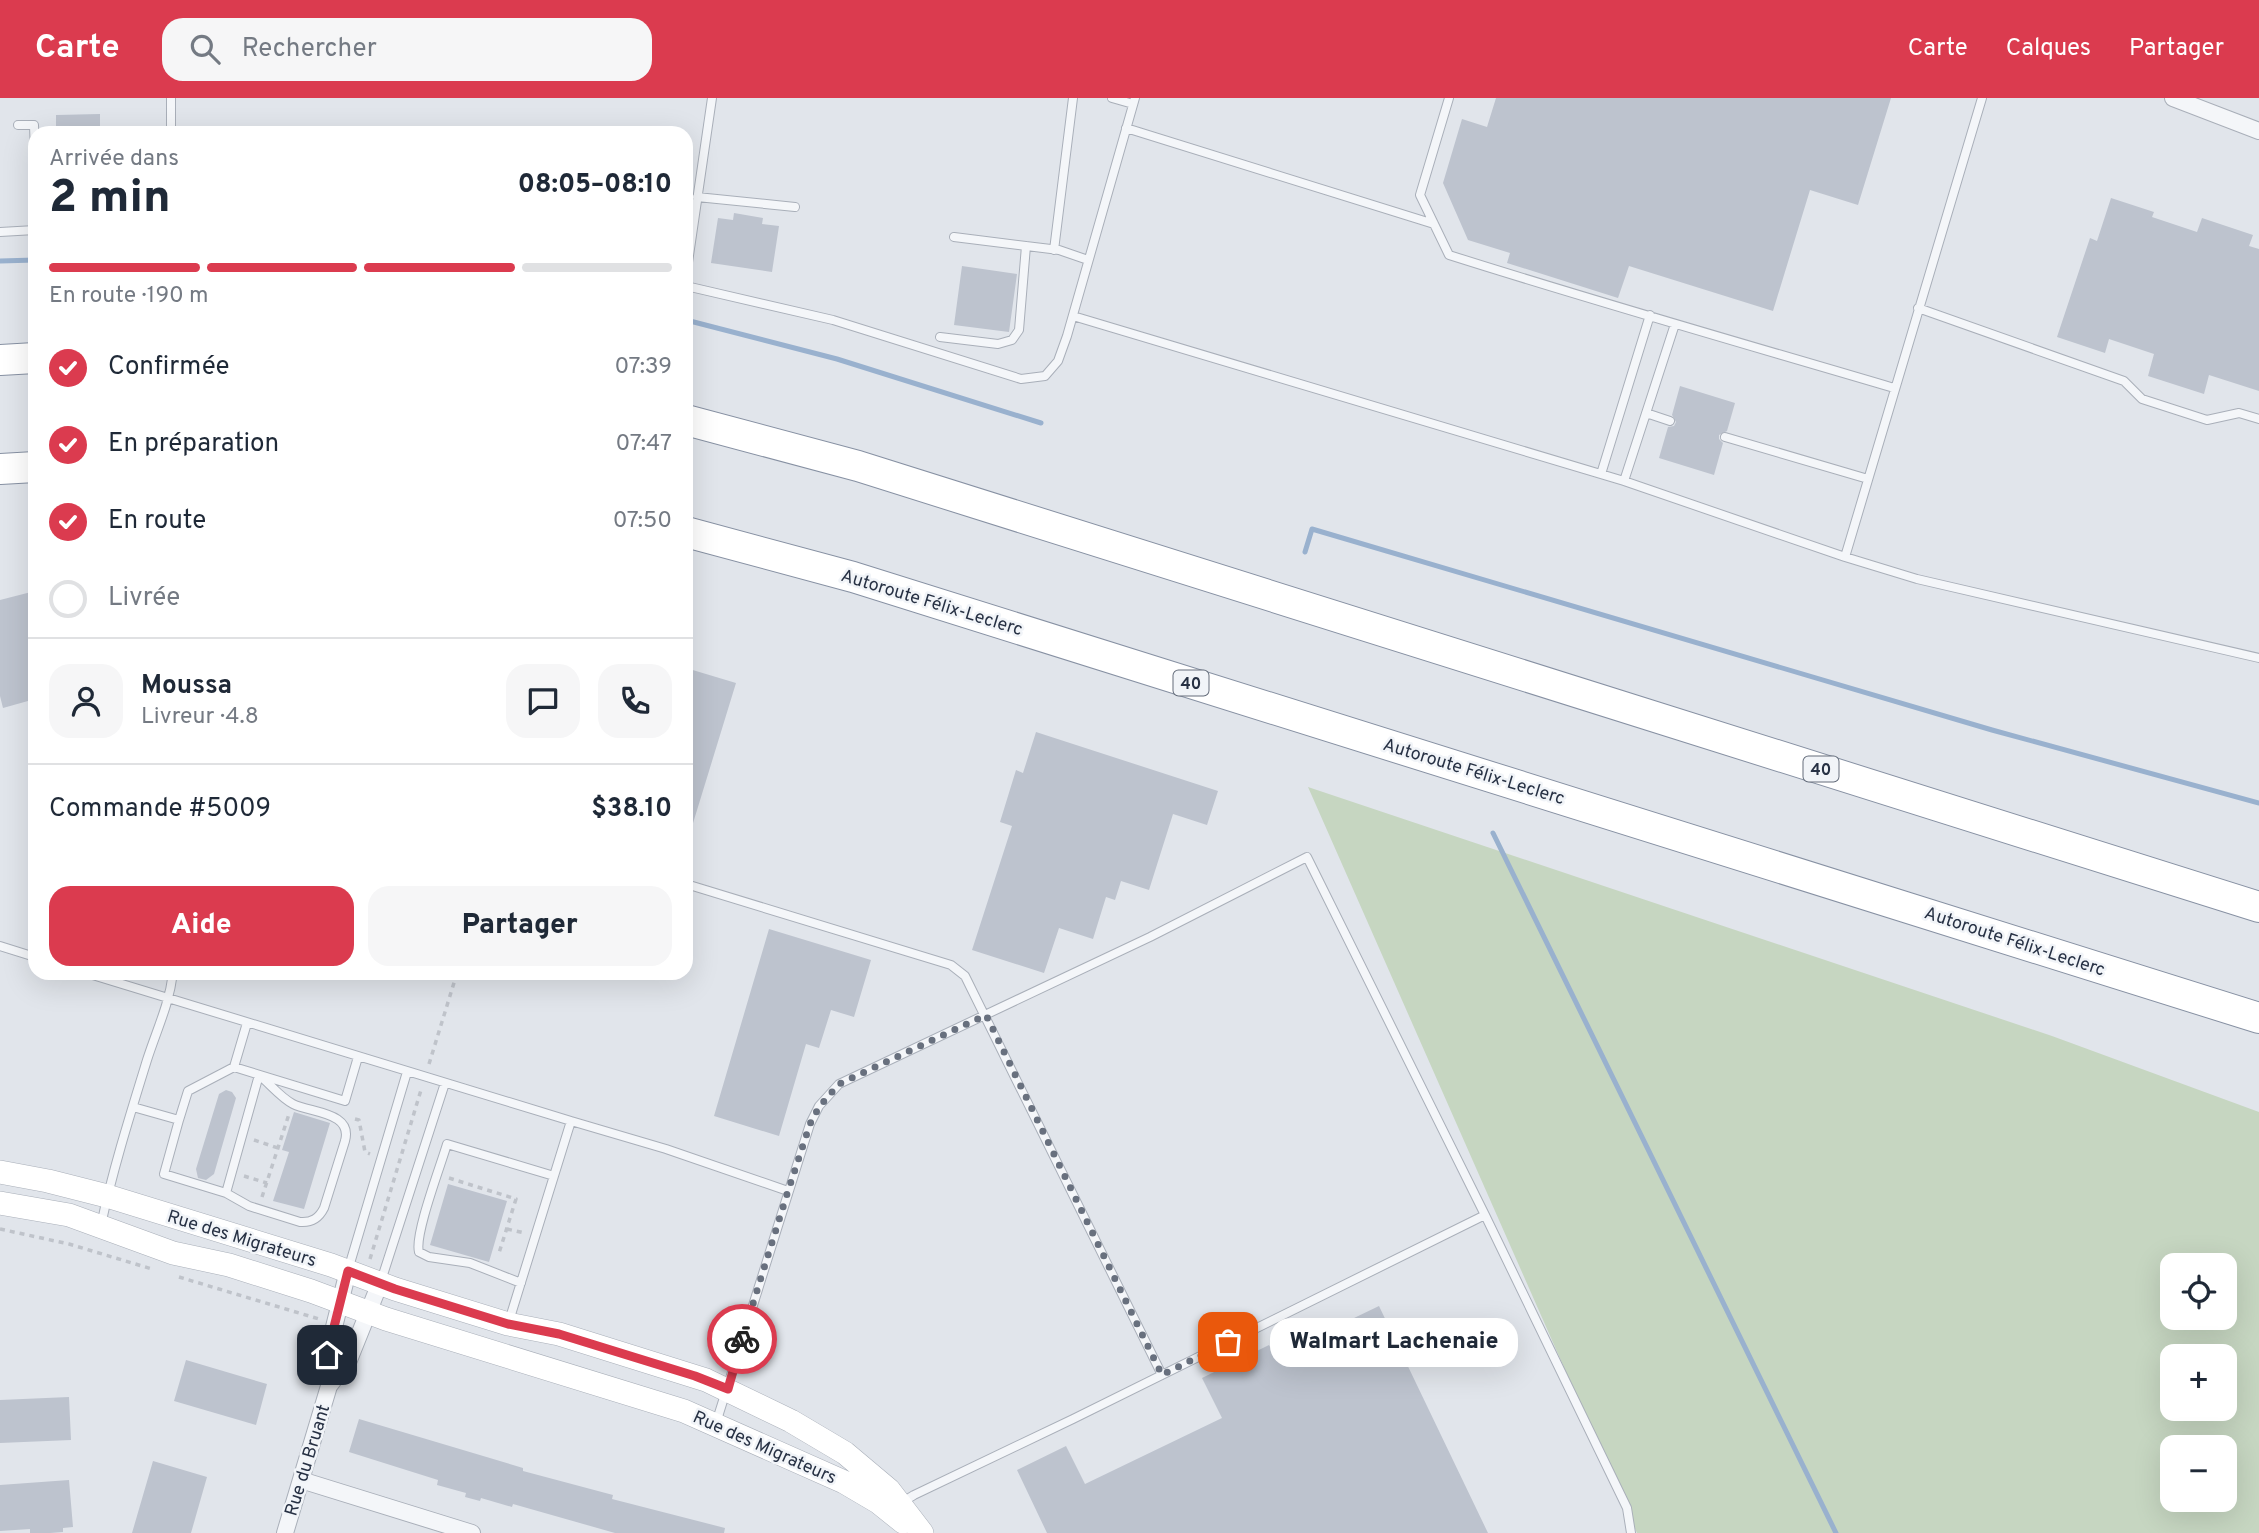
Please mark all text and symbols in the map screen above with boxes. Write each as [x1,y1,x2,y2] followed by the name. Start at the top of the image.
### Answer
[162,18,652,81] search box
[35,28,120,70] text: Carte
[186,30,224,68] icon: search
[242,33,377,66] text: Rechercher
[1908,34,1968,64] text: Carte
[2006,34,2091,64] text: Calques
[2129,34,2224,64] text: Partager
[49,145,179,174] text: Arrivée dans
[518,169,672,202] text: 08:05–08:10
[49,170,171,229] text: 2 min
[49,282,209,311] text: En route · 190 m
[49,349,87,387] icon: check
[108,351,230,384] text: Confirmée
[615,353,672,382] text: 07:39
[49,426,87,464] icon: check
[108,428,279,461] text: En préparation
[616,430,672,459] text: 07:47
[49,503,87,541] icon: check
[108,505,206,538] text: En route
[613,507,672,536] text: 07:50
[838,565,1025,642] street label: Autoroute Félix-Leclerc
[108,582,180,615] text: Livrée
[49,664,123,738] button: person
[506,664,580,738] button: chat
[598,664,672,738] button: phone
[141,670,232,703] text: Moussa
[1174,670,1208,696] road number: 40
[141,703,259,732] text: Livreur · 4.8
[1380,734,1567,811] street label: Autoroute Félix-Leclerc
[1804,756,1839,782] road number: 40
[49,793,271,826] text: Commande #5009
[591,793,672,826] text: $38.10
[49,886,354,966] button: Aide
[368,886,672,966] button: Partager
[1921,902,2108,983] street label: Autoroute Félix-Leclerc
[164,1206,319,1273] street label: Rue des Migrateurs
[2160,1253,2237,1512] map controls
[2160,1253,2237,1330] button: locate
[707,1304,777,1374] courier
[1198,1312,1258,1372] pin
[1270,1318,1518,1366] callout: Walmart Lachenaie
[723,1320,761,1358] icon: bike
[1209,1323,1247,1361] icon: bag
[297,1325,357,1385] pin
[1289,1328,1499,1357] text: Walmart Lachenaie
[308,1336,346,1374] icon: home
[2160,1344,2237,1421] button: +
[281,1402,336,1519] street label: Rue du Bruant
[689,1406,840,1490] street label: Rue des Migrateurs
[2160,1435,2237,1512] button: −

